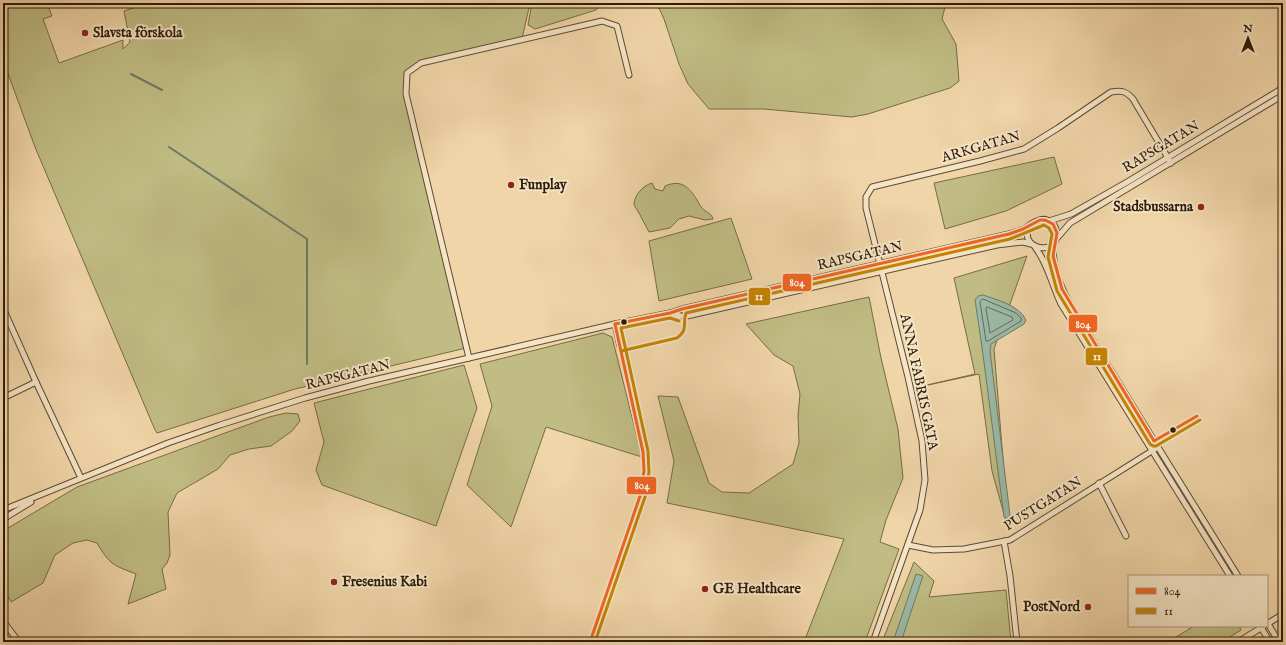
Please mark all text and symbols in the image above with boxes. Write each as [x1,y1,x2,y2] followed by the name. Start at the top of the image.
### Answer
[1228,18,1268,58] north arrow
[1242,22,1253,36] text: N
[93,24,183,42] place label: Slavsta förskola
[80,28,90,38] marker: Slavsta förskola
[1119,117,1203,177] street label: RAPSGATAN
[938,127,1023,167] street label: ARKGATAN
[519,176,568,194] place label: Funplay
[506,180,516,190] marker: Funplay
[1113,198,1194,216] place label: Stadsbussarna
[1196,202,1206,212] marker: Stadsbussarna
[816,237,904,275] street label: RAPSGATAN
[782,273,812,292] line badge: 804
[789,276,805,290] text: 804
[748,287,771,306] line badge: 11
[755,290,763,304] text: 11
[896,311,942,453] street label: ANNA FABRIS GATA
[1068,314,1098,333] line badge: 804
[619,317,629,327] unlabelled marker
[1075,318,1091,332] text: 804
[1085,347,1108,366] line badge: 11
[1093,350,1101,364] text: 11
[304,356,392,394] street label: RAPSGATAN
[1168,425,1178,435] unlabelled marker
[1001,473,1085,535] street label: PUSTGATAN
[626,476,657,495] line badge: 804
[634,479,650,493] text: 804
[342,573,428,591] place label: Fresenius Kabi
[1128,575,1268,627] legend
[329,577,339,587] marker: Fresenius Kabi
[713,580,801,598] place label: GE Healthcare
[700,584,710,594] marker: GE Healthcare
[1164,584,1181,599] text: 804
[1023,598,1081,616] place label: PostNord
[1083,602,1093,612] marker: PostNord
[1164,604,1173,619] text: 11

